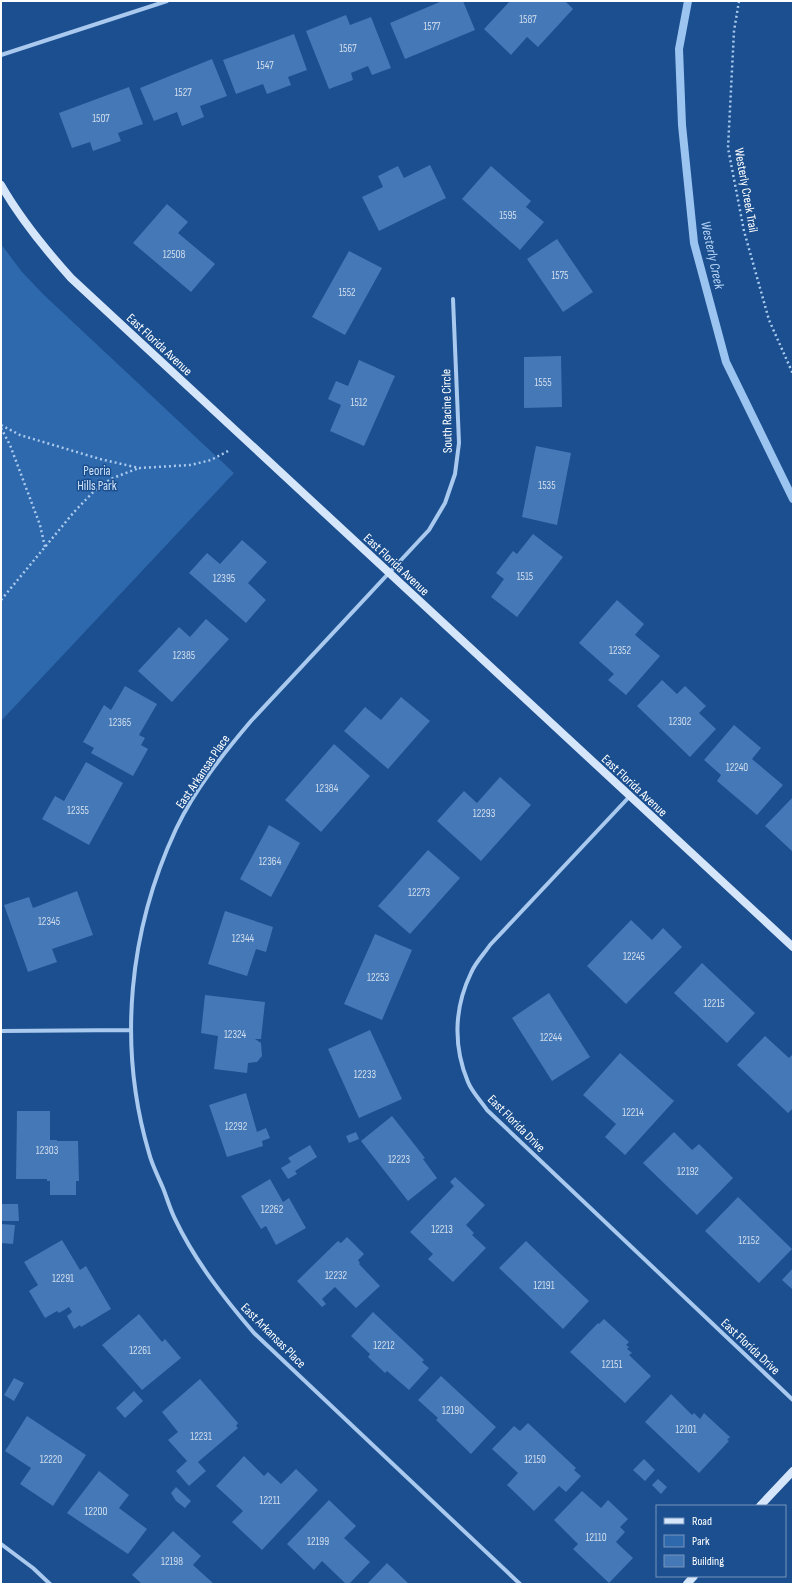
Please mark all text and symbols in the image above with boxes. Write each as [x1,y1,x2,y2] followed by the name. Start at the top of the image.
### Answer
[519,13,537,26] house number: 1587
[423,20,441,33] house number: 1577
[339,42,357,55] house number: 1567
[256,59,274,72] house number: 1547
[174,86,192,99] house number: 1527
[92,112,110,125] house number: 1507
[731,147,761,234] street label: Westerly Creek Trail
[499,209,517,222] house number: 1595
[697,220,728,291] water label: Westerly Creek
[163,248,185,261] house number: 12508
[551,269,569,282] house number: 1575
[338,286,356,299] house number: 1552
[123,310,196,379] street label: East Florida Avenue
[438,369,456,453] street label: South Racine Circle
[534,376,552,389] house number: 1555
[351,396,368,409] house number: 1512
[77,463,117,494] park label: Peoria Hills Park
[538,479,556,492] house number: 1535
[360,530,433,599] street label: East Florida Avenue
[517,570,533,583] house number: 1515
[213,572,235,585] house number: 12395
[609,644,632,657] house number: 12352
[173,649,195,662] house number: 12385
[669,715,692,728] house number: 12302
[109,716,131,729] house number: 12365
[172,732,233,812] street label: East Arkansas Place
[598,751,671,820] street label: East Florida Avenue
[726,761,748,774] house number: 12240
[316,782,339,795] house number: 12384
[67,804,89,817] house number: 12355
[473,807,496,820] house number: 12293
[259,855,282,868] house number: 12364
[408,886,430,899] house number: 12273
[38,915,60,928] house number: 12345
[232,932,255,945] house number: 12344
[623,950,645,963] house number: 12245
[367,971,389,984] house number: 12253
[703,997,725,1010] house number: 12215
[224,1028,247,1041] house number: 12324
[540,1031,563,1044] house number: 12244
[354,1068,377,1081] house number: 12233
[484,1092,548,1156] street label: East Florida Drive
[622,1106,644,1119] house number: 12214
[225,1120,248,1133] house number: 12292
[36,1144,59,1157] house number: 12303
[388,1153,410,1166] house number: 12223
[677,1165,699,1178] house number: 12192
[261,1203,284,1216] house number: 12262
[431,1223,453,1236] house number: 12213
[738,1234,760,1247] house number: 12152
[325,1269,348,1282] house number: 12232
[52,1272,74,1285] house number: 12291
[533,1279,555,1292] house number: 12191
[237,1300,309,1372] street label: East Arkansas Place
[717,1315,783,1378] street label: East Florida Drive
[373,1339,395,1352] house number: 12212
[129,1344,151,1357] house number: 12261
[602,1358,622,1371] house number: 12151
[442,1404,464,1417] house number: 12190
[675,1423,697,1436] house number: 12101
[190,1430,212,1443] house number: 12231
[40,1453,62,1466] house number: 12220
[524,1453,546,1466] house number: 12150
[260,1494,281,1507] house number: 12211
[85,1505,108,1518] house number: 12200
[656,1505,786,1577] legend
[692,1514,712,1529] text: Road
[585,1531,607,1544] house number: 12110
[692,1534,710,1549] text: Park
[307,1535,329,1548] house number: 12199
[692,1554,724,1569] text: Building
[161,1555,183,1568] house number: 12198

